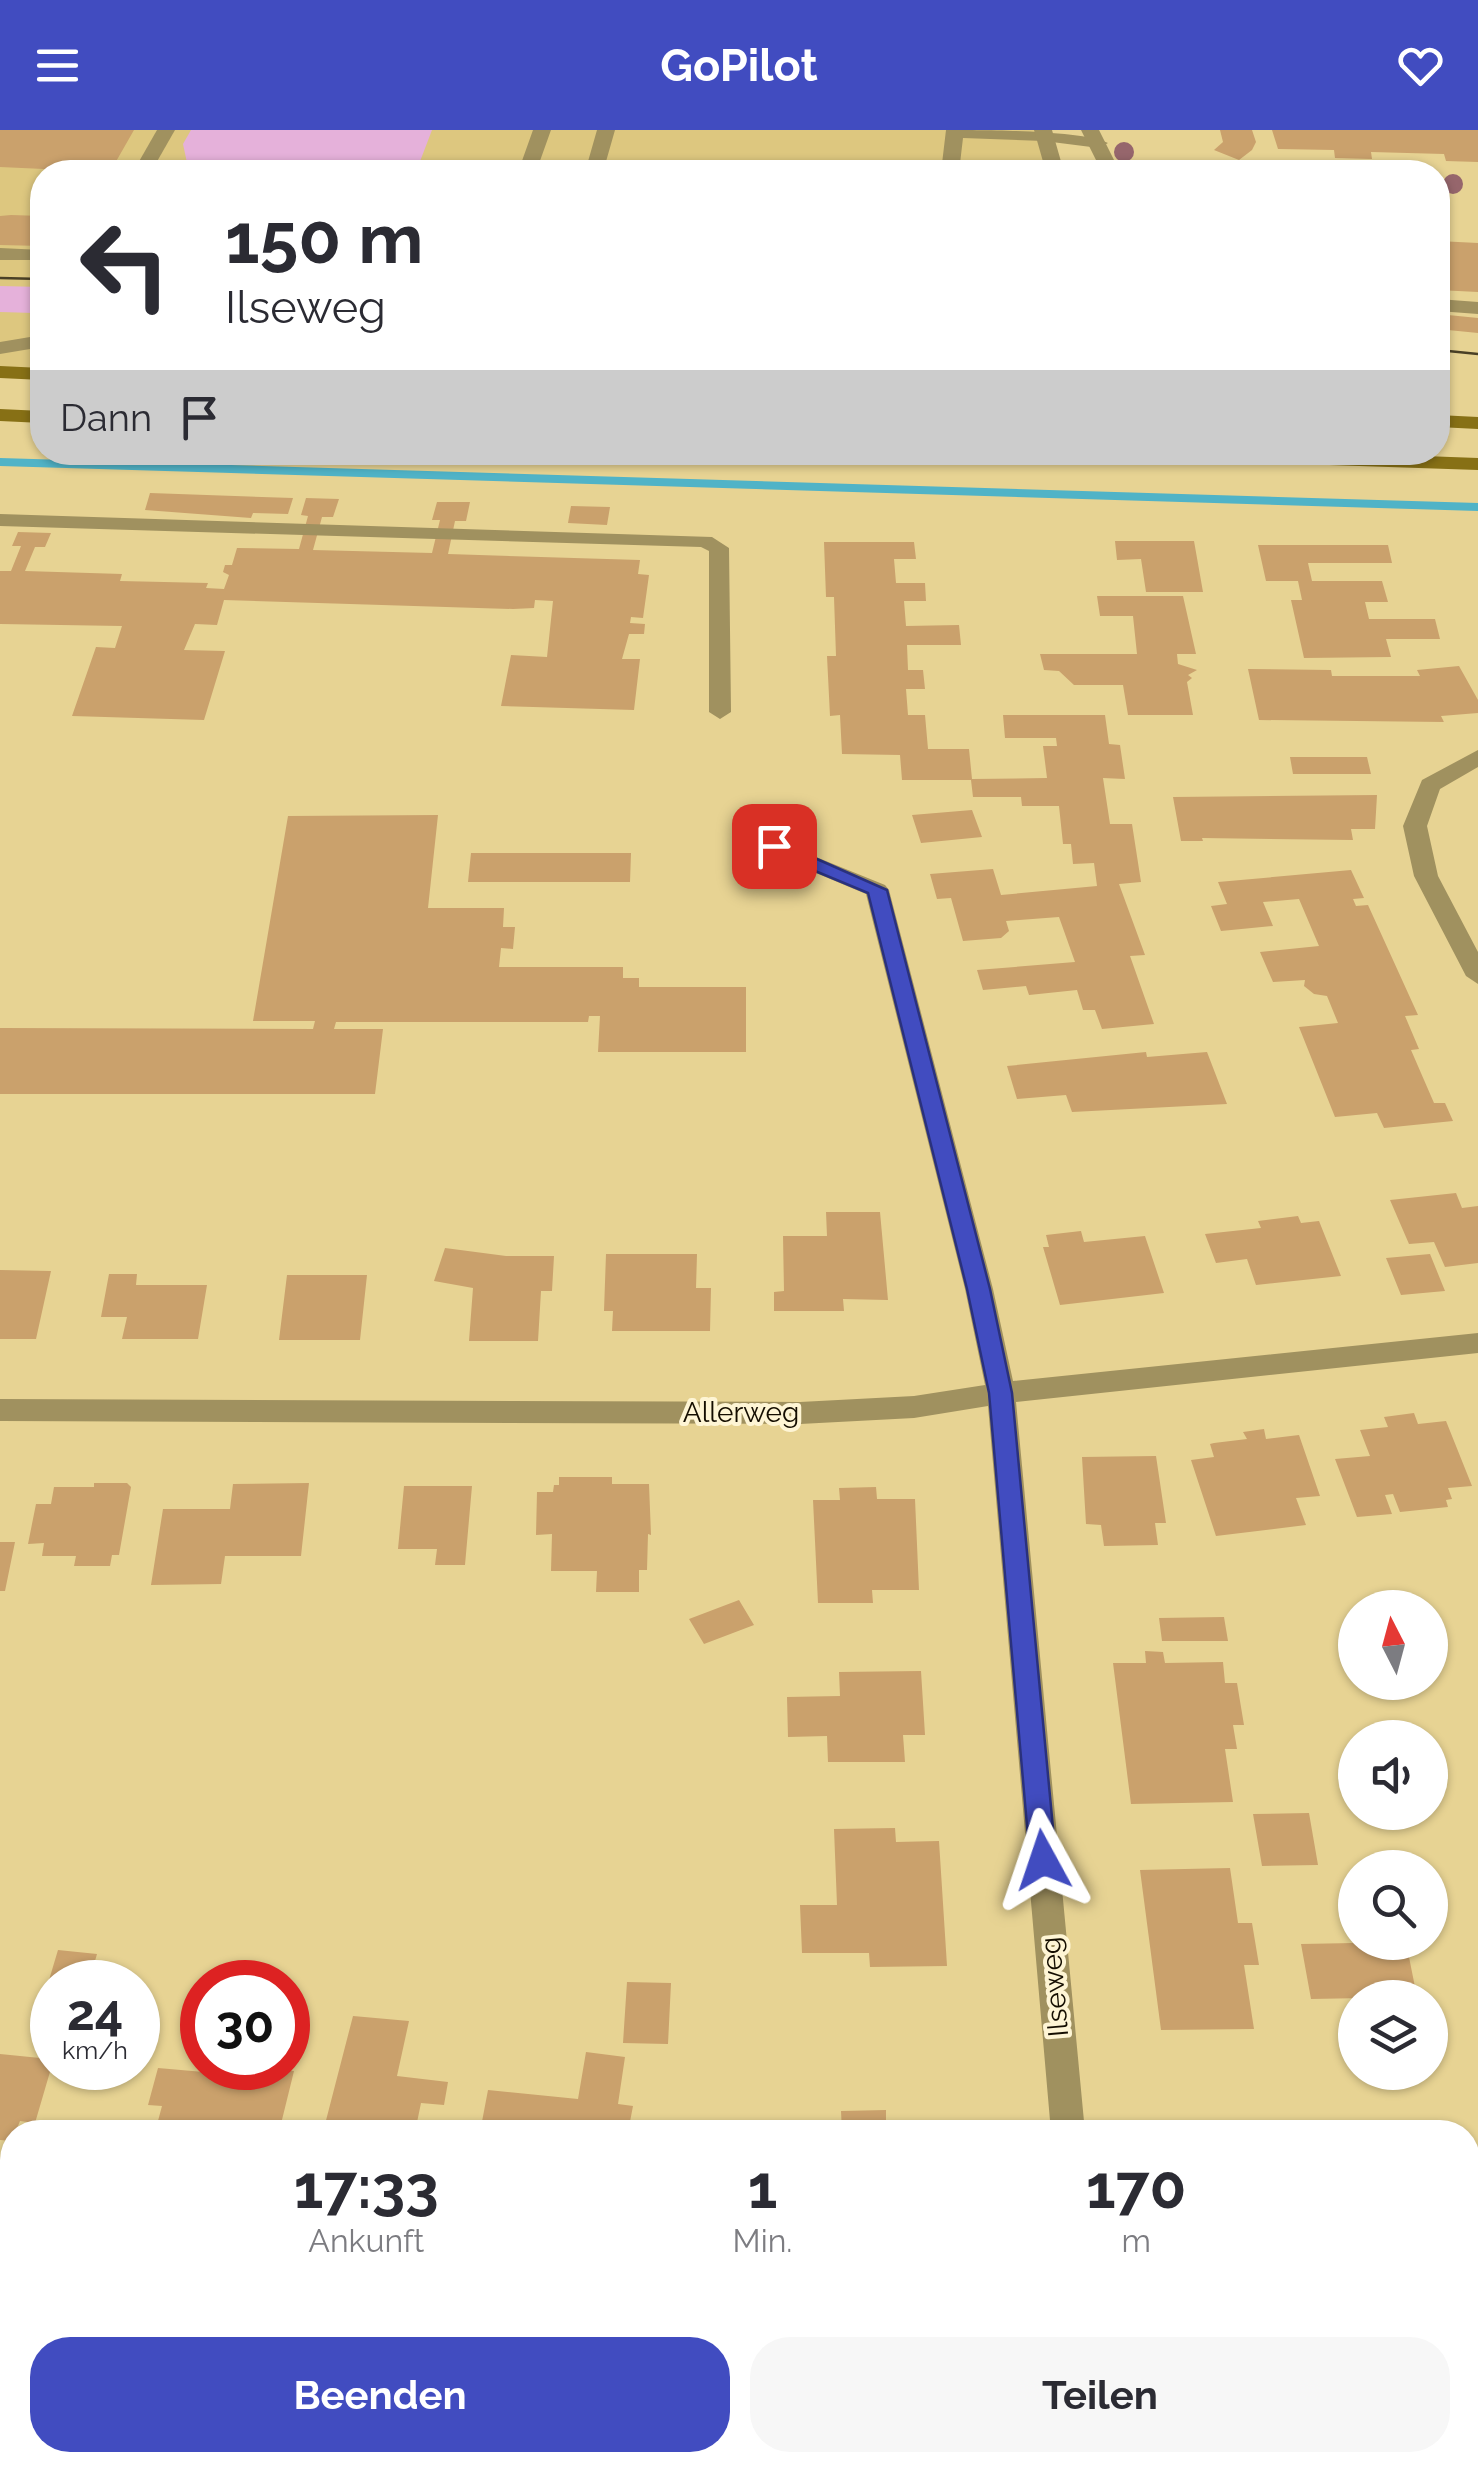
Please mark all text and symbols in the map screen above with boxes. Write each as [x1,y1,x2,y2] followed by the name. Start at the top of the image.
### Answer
[30,38,85,93] icon: menu
[1393,38,1448,93] icon: heart
[660,39,818,92] text: GoPilot
[225,197,423,279] text: 150 m
[60,200,190,330] icon: left
[225,281,386,334] text: Ilseweg
[172,390,227,445] icon: arrive
[60,395,152,440] text: Dann
[732,804,817,889] pin
[747,819,802,874] icon: arrive
[683,1396,799,1429] street label: Allerweg
[1338,1590,1448,1700] north arrow
[1338,1590,1448,2090] map controls
[1338,1720,1448,1830] button: sound
[991,1808,1095,1912] position arrow
[1338,1850,1448,1960] button: search
[1034,1936,1075,2038] street label: Ilseweg
[180,1960,310,2090] speed limit sign: 30
[1338,1980,1448,2090] button: layers
[67,1983,123,2042] text: 24
[62,2035,128,2065] text: km/h
[294,2152,439,2222] text: 17:33
[748,2152,777,2222] text: 1
[1086,2152,1186,2222] text: 170
[308,2222,424,2259] text: Ankunft
[733,2222,792,2259] text: Min.
[1121,2222,1151,2259] text: m
[30,2337,730,2452] button: Beenden
[750,2337,1450,2452] button: Teilen

